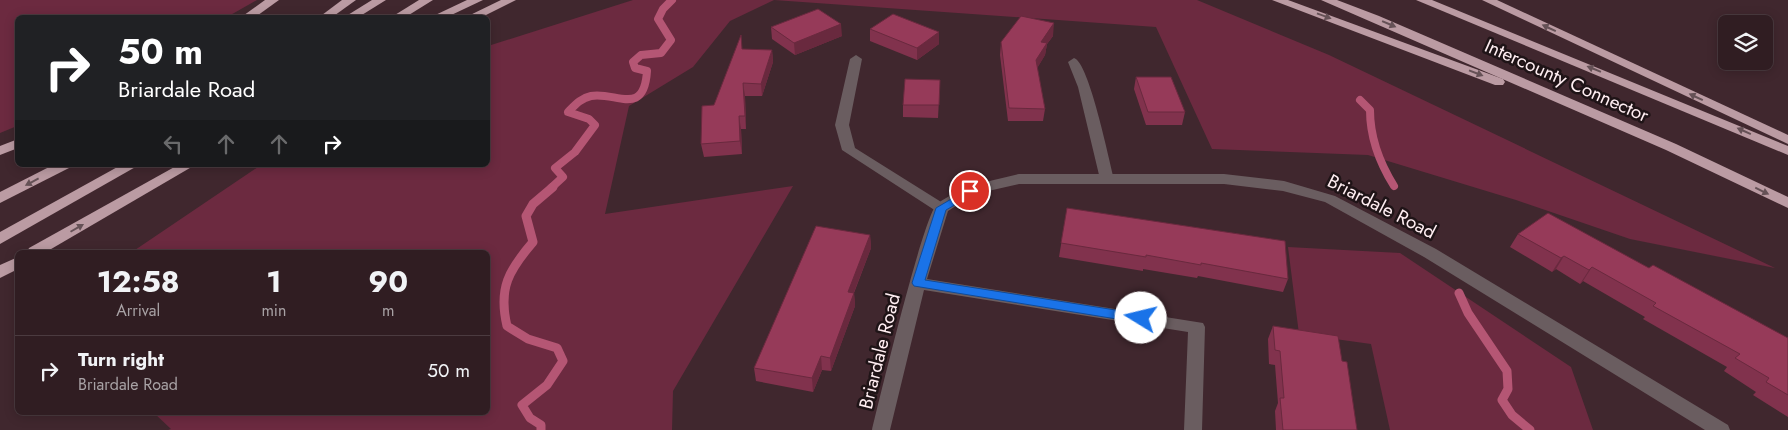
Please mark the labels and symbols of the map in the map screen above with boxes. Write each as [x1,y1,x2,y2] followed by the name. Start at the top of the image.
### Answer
[1317,12,1332,20] one-way arrow
[1382,20,1397,28] one-way arrow
[1542,24,1556,32] one-way arrow
[1481,32,1654,129] street label: Intercounty Connector
[1586,64,1601,72] one-way arrow
[1469,70,1483,78] one-way arrow
[1689,92,1703,100] one-way arrow
[1737,127,1751,135] one-way arrow
[1323,168,1441,245] street label: Briardale Road
[949,170,991,212] pin
[25,178,39,186] one-way arrow
[1755,187,1769,195] one-way arrow
[70,224,84,233] one-way arrow
[852,290,907,412] street label: Briardale Road
[1114,291,1166,343] position arrow

